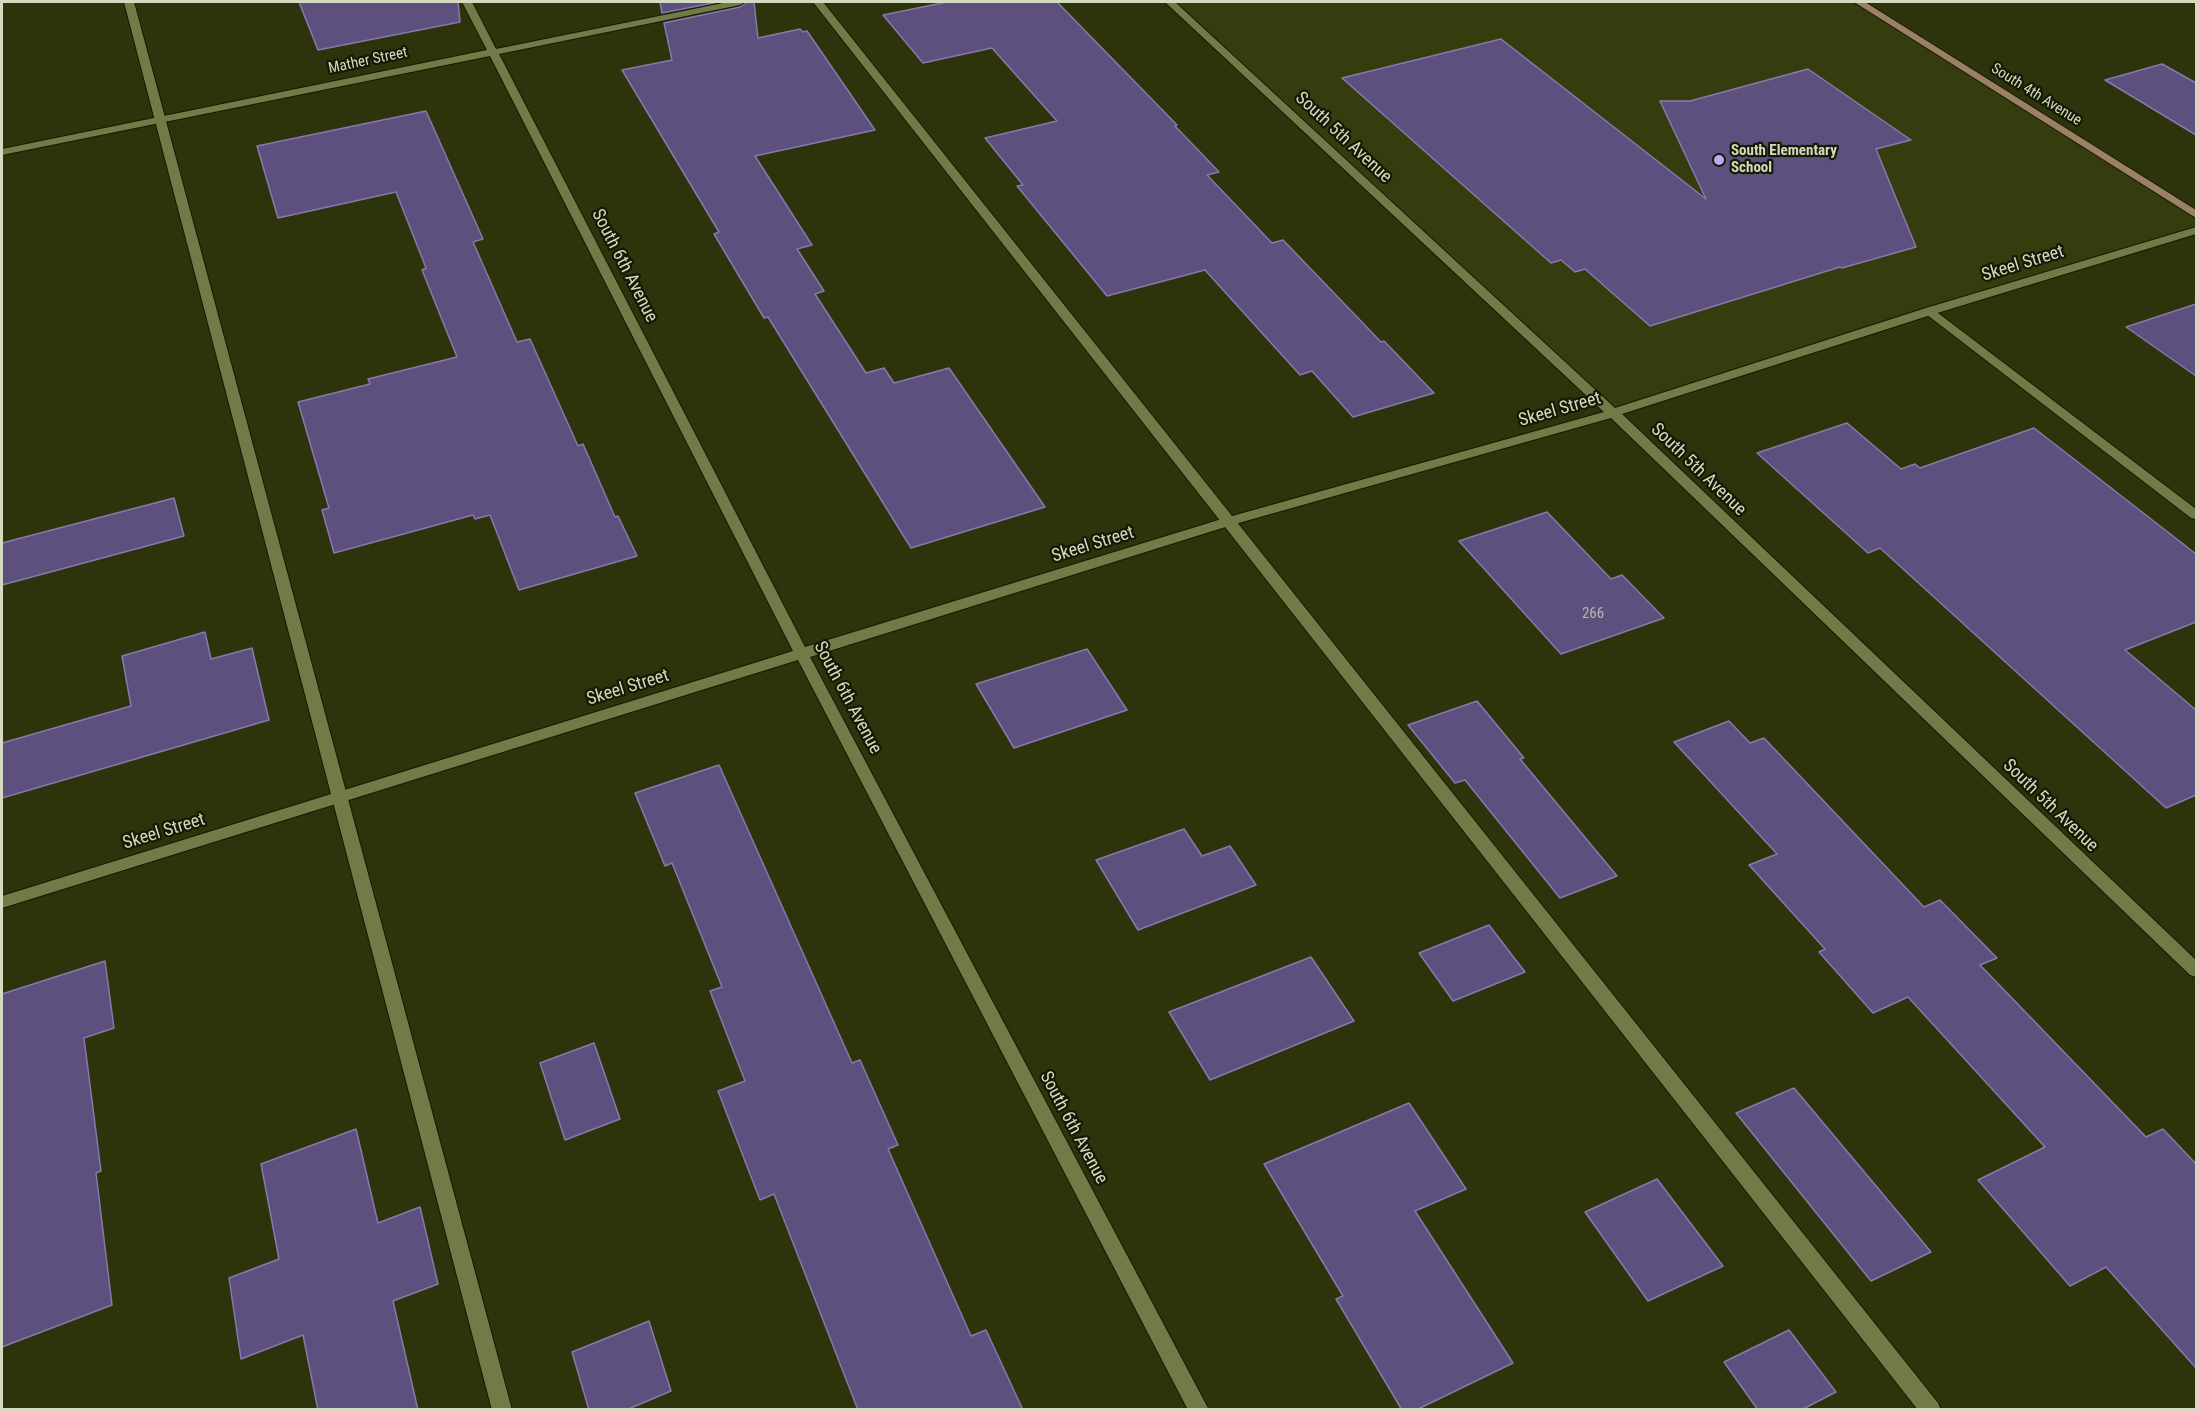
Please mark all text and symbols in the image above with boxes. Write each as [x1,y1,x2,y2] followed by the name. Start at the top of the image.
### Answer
[327,44,409,78] street label: Mather Street
[1987,60,2085,130] street label: South 4th Avenue
[1290,88,1396,188] street label: South 5th Avenue
[1731,142,1837,177] place label: South Elementary School
[1712,153,1726,167] marker: South Elementary School
[586,206,662,326] street label: South 6th Avenue
[1979,241,2067,287] street label: Skeel Street
[1516,388,1604,432] street label: Skeel Street
[1646,419,1750,521] street label: South 5th Avenue
[1049,522,1137,568] street label: Skeel Street
[1582,605,1604,623] house number: 266
[808,638,886,758] street label: South 6th Avenue
[584,665,672,711] street label: Skeel Street
[1998,755,2102,857] street label: South 5th Avenue
[120,809,208,855] street label: Skeel Street
[1034,1068,1112,1188] street label: South 6th Avenue

